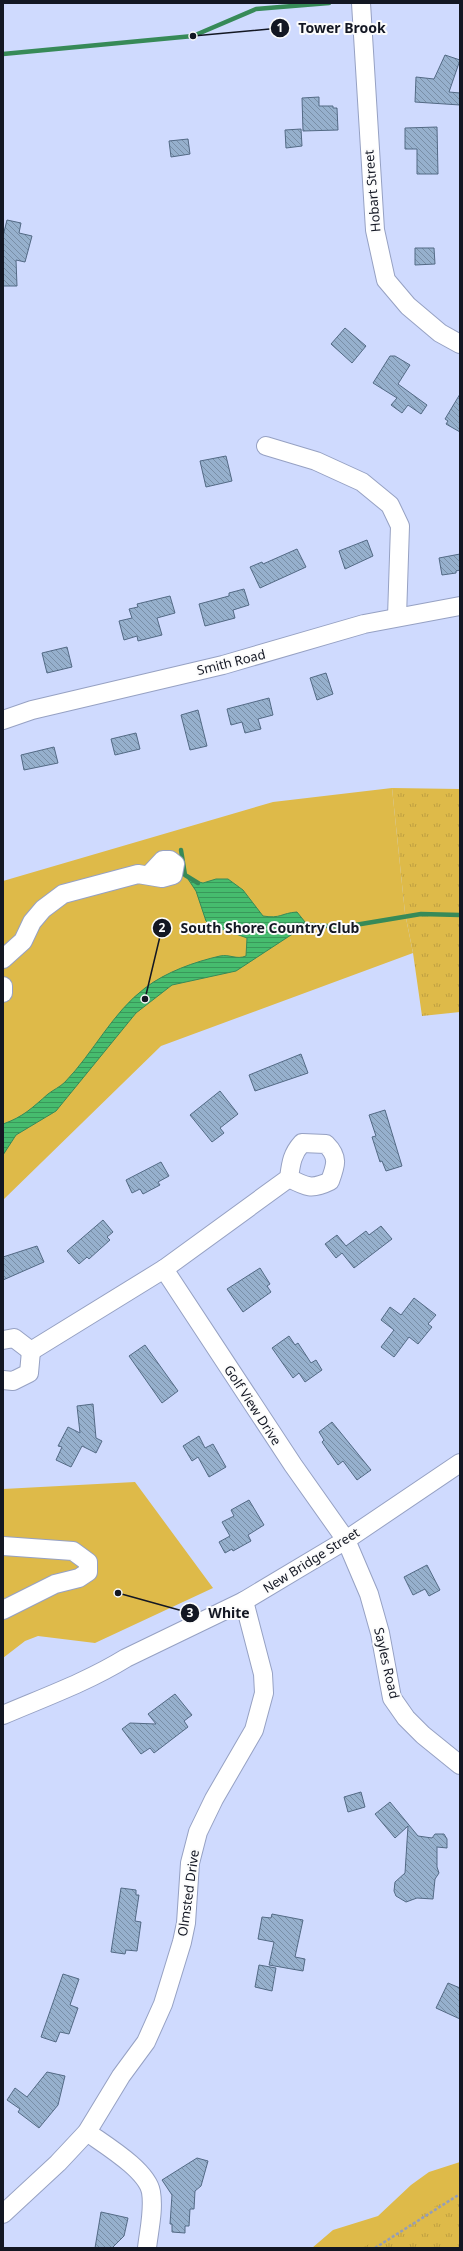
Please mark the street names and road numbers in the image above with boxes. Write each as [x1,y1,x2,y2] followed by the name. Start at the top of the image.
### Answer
[359,149,385,233] street label: Hobart Street
[195,645,267,679] street label: Smith Road
[220,1361,286,1449] street label: Golf View Drive
[259,1523,363,1597] street label: New Bridge Street
[370,1626,404,1700] street label: Sayles Road
[173,1848,203,1938] street label: Olmsted Drive

